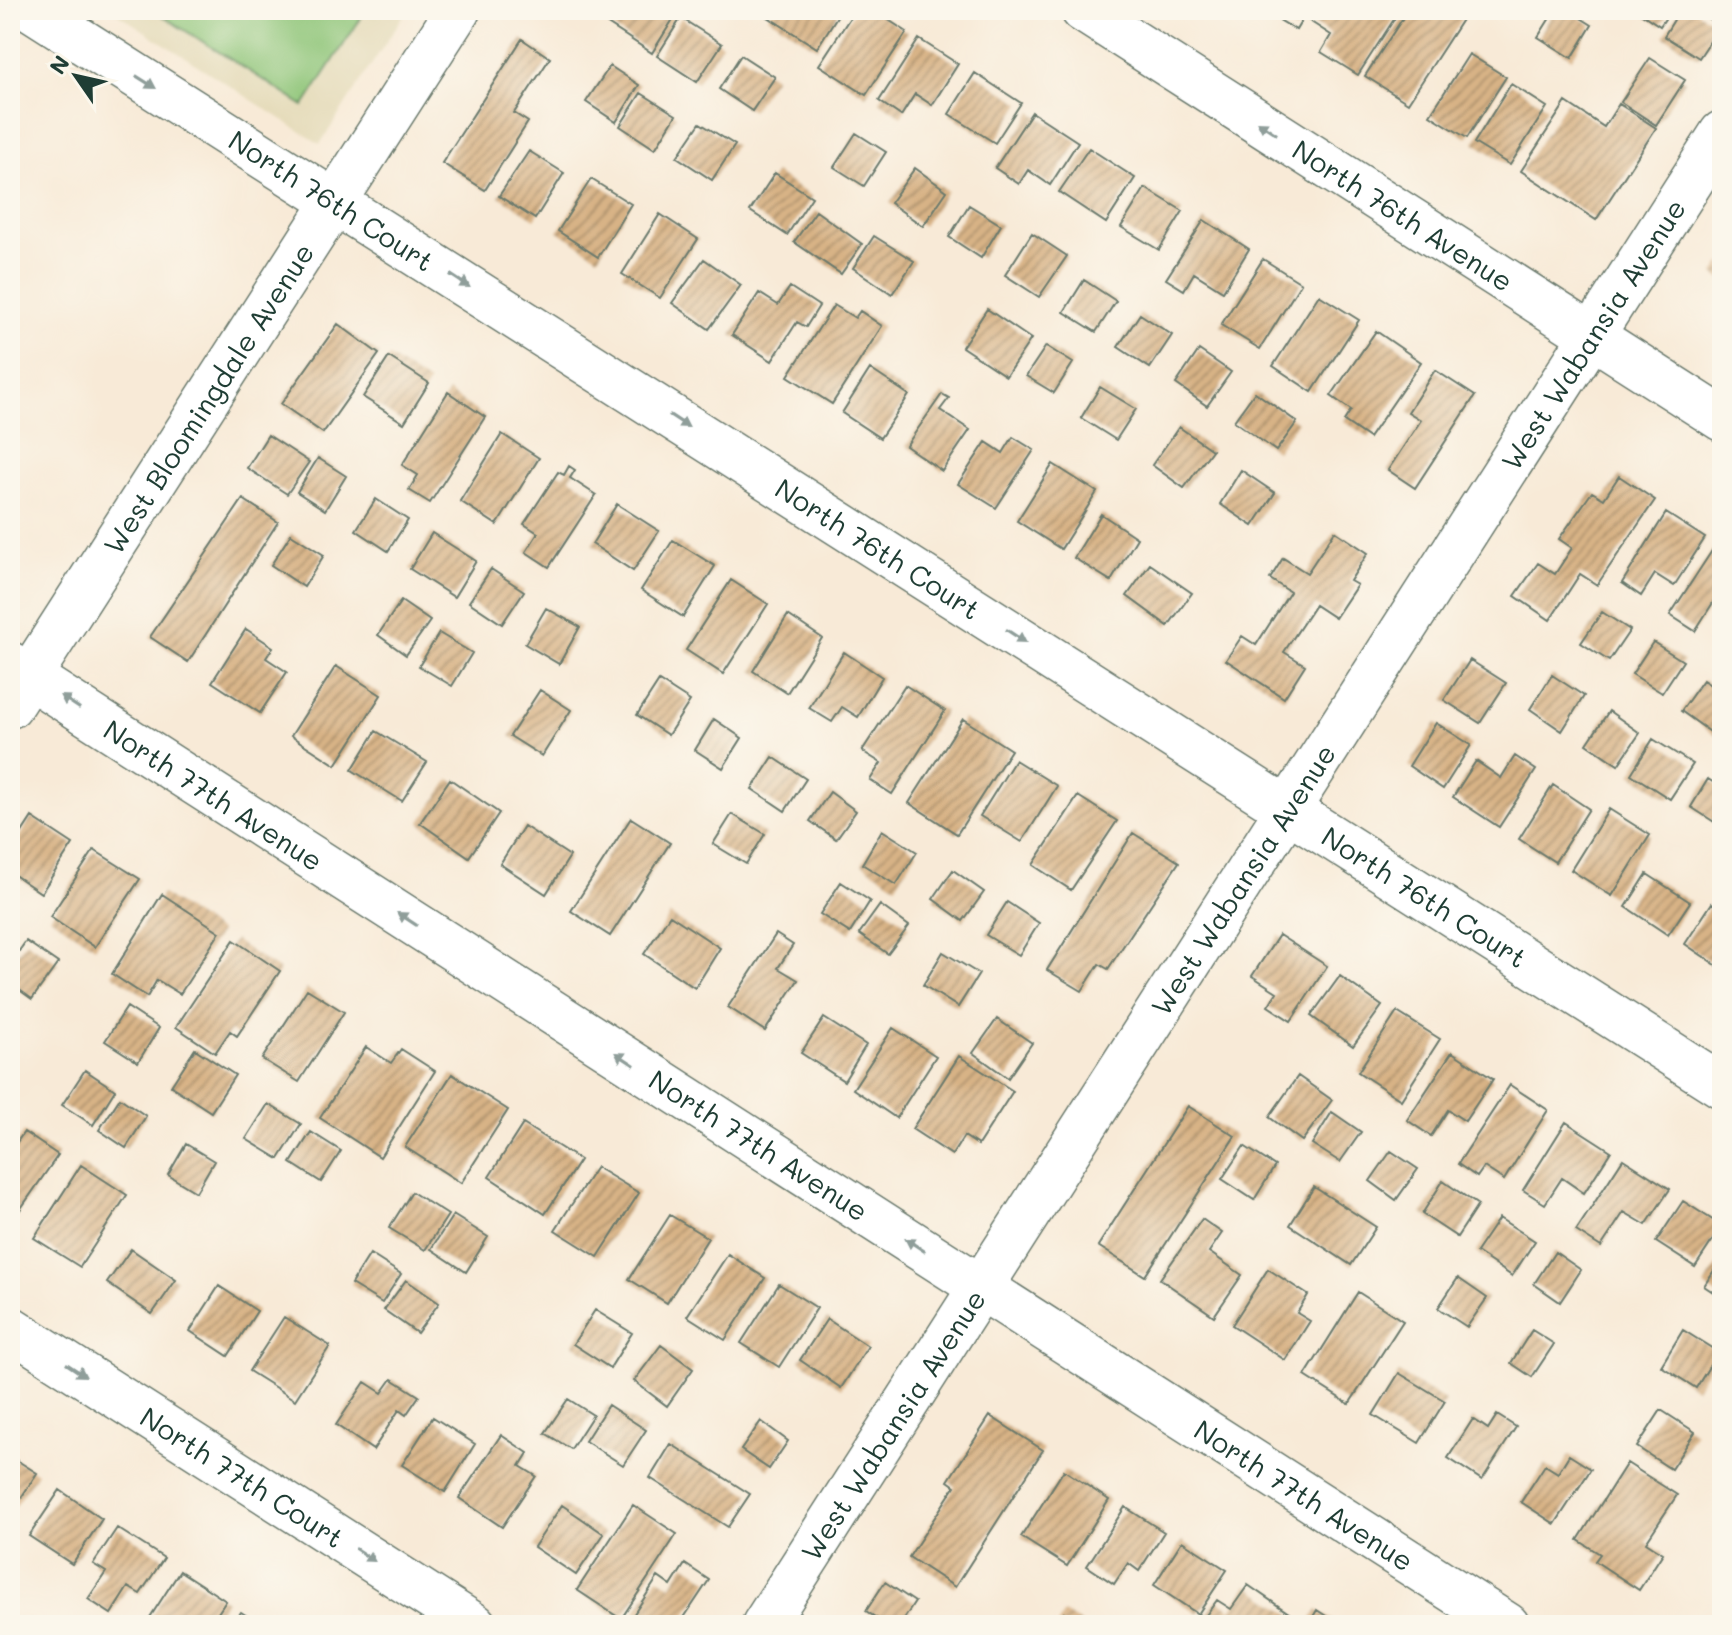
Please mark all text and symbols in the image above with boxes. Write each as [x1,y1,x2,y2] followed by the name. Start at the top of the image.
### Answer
[36,36,116,116] north arrow
[42,50,76,80] text: N
[135,74,157,88] one-way arrow
[222,122,441,279] street label: North 76th Court
[1256,122,1278,136] one-way arrow
[1286,131,1520,299] street label: North 76th Avenue
[1493,192,1693,477] street label: West Wabansia Avenue
[95,236,321,560] street label: West Bloomingdale Avenue
[449,274,471,288] one-way arrow
[668,413,690,427] one-way arrow
[769,470,987,627] street label: North 76th Court
[1006,628,1027,643] one-way arrow
[59,696,81,710] one-way arrow
[97,711,330,878] street label: North 77th Avenue
[1142,737,1343,1022] street label: West Wabansia Avenue
[1315,818,1534,975] street label: North 76th Court
[396,911,417,926] one-way arrow
[615,1052,636,1067] one-way arrow
[643,1061,875,1228] street label: North 77th Avenue
[904,1239,926,1253] one-way arrow
[792,1282,993,1567] street label: West Wabansia Avenue
[65,1363,86,1378] one-way arrow
[134,1398,351,1555] street label: North 77th Court
[1188,1411,1421,1579] street label: North 77th Avenue
[355,1548,376,1563] one-way arrow

